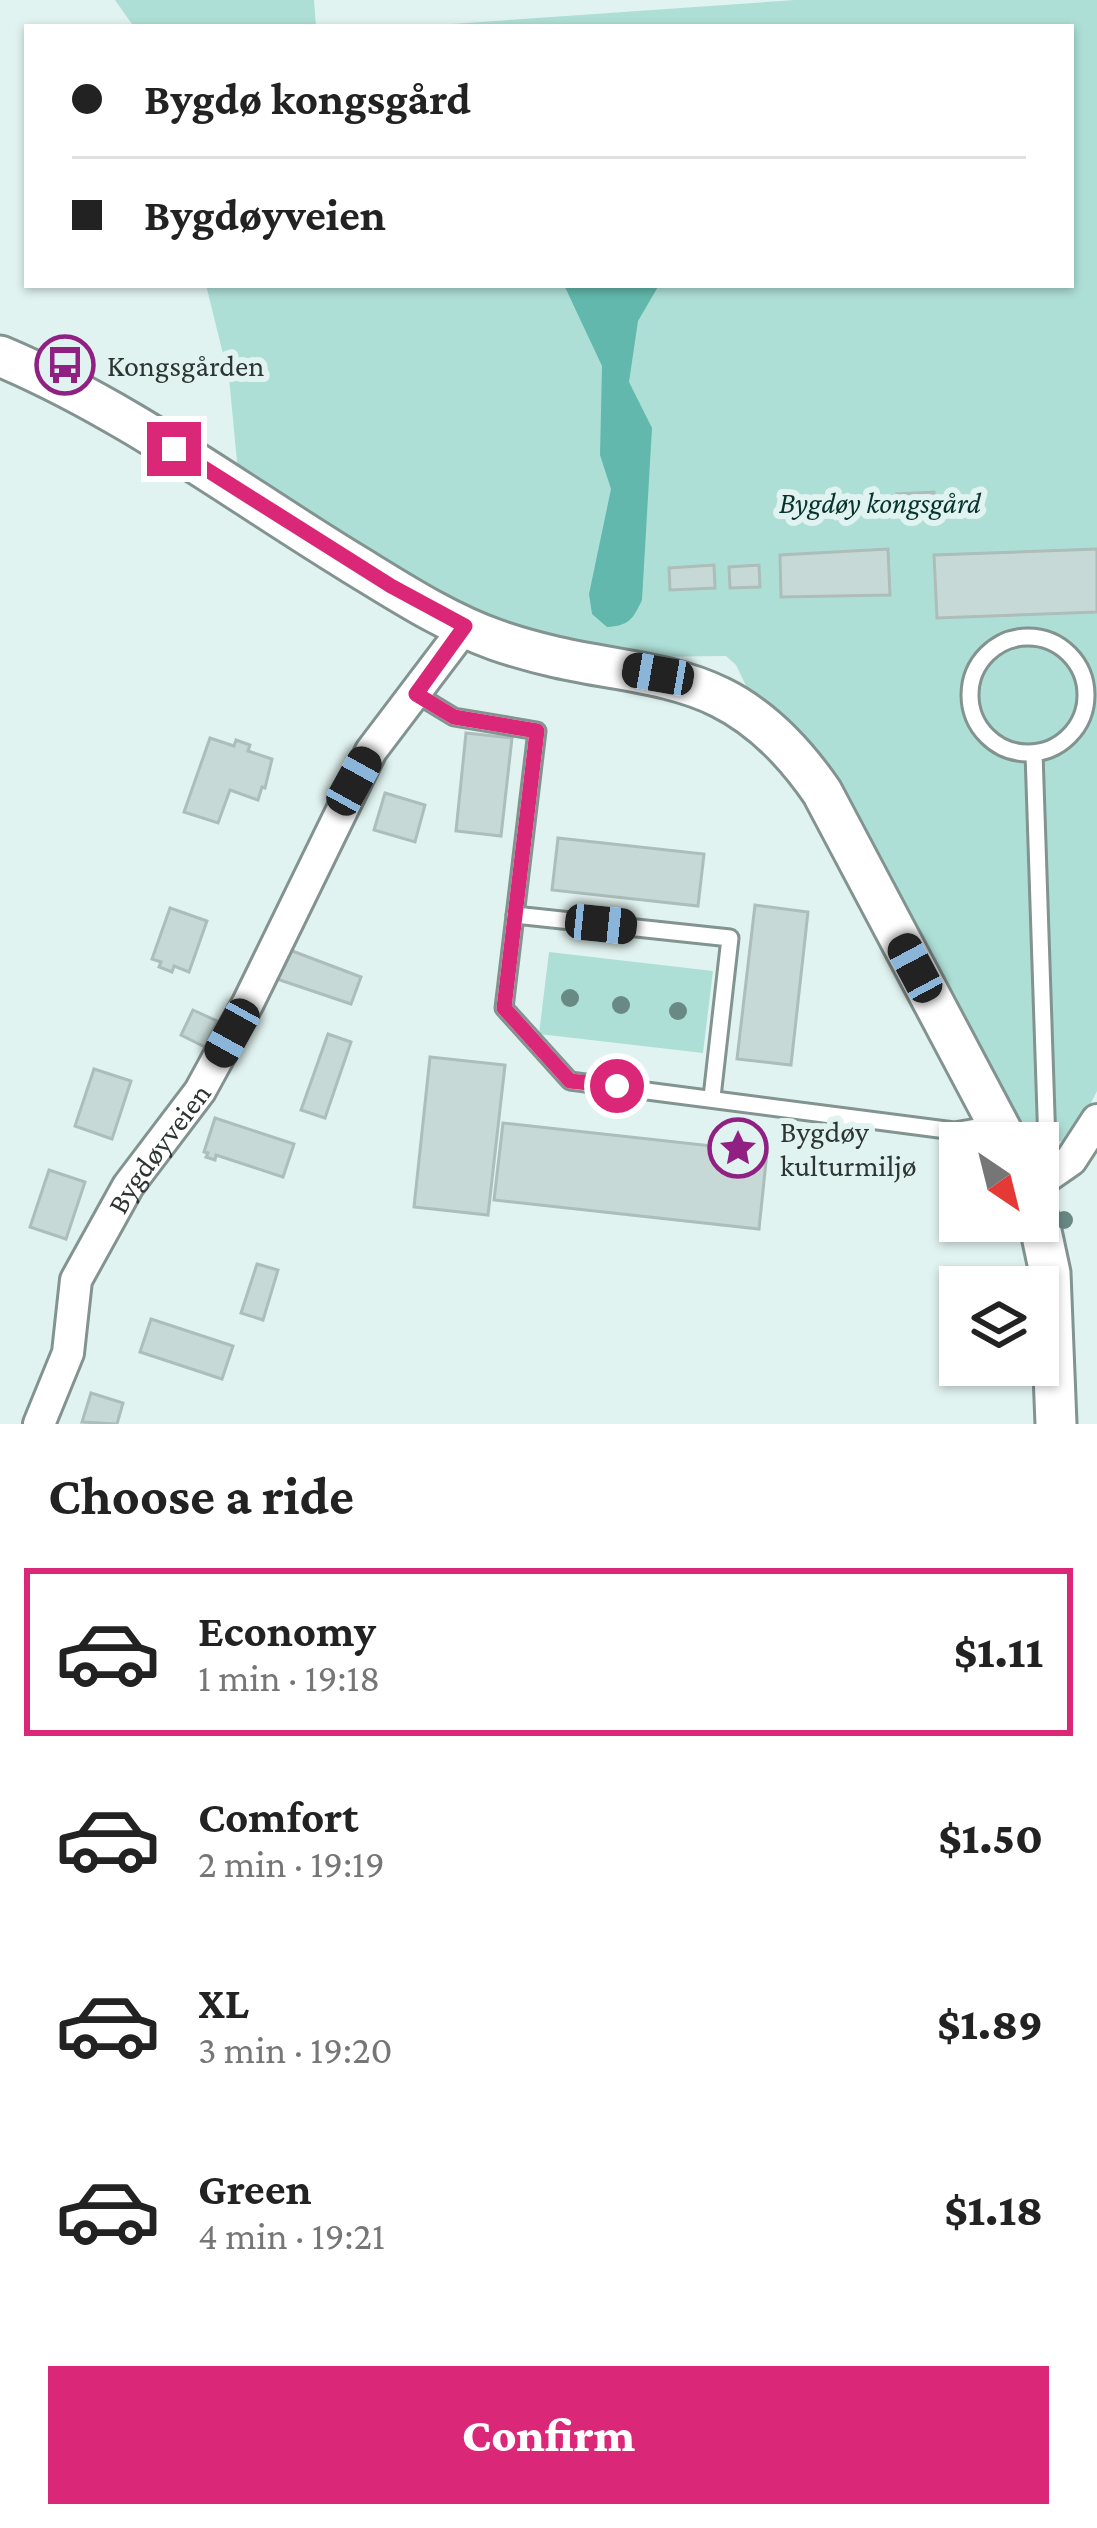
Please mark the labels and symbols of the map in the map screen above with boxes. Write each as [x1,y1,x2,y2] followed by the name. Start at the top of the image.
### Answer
[34,334,96,396] bus stop icon: Kongsgården
[107,349,264,383] place label: Kongsgården
[147,422,201,476] route end
[779,486,982,520] park label: Bygdøy kongsgård
[619,650,697,698] car
[321,741,387,821] car
[563,902,639,946] car
[882,928,948,1008] car
[199,993,265,1073] car
[590,1059,644,1113] route start
[100,1076,217,1219] street label: Bygdøyveien
[780,1115,917,1183] place label: Bygdøy kulturmiljø
[707,1117,769,1179] place icon: Bygdøy kulturmiljø
[939,1122,1059,1242] north arrow

